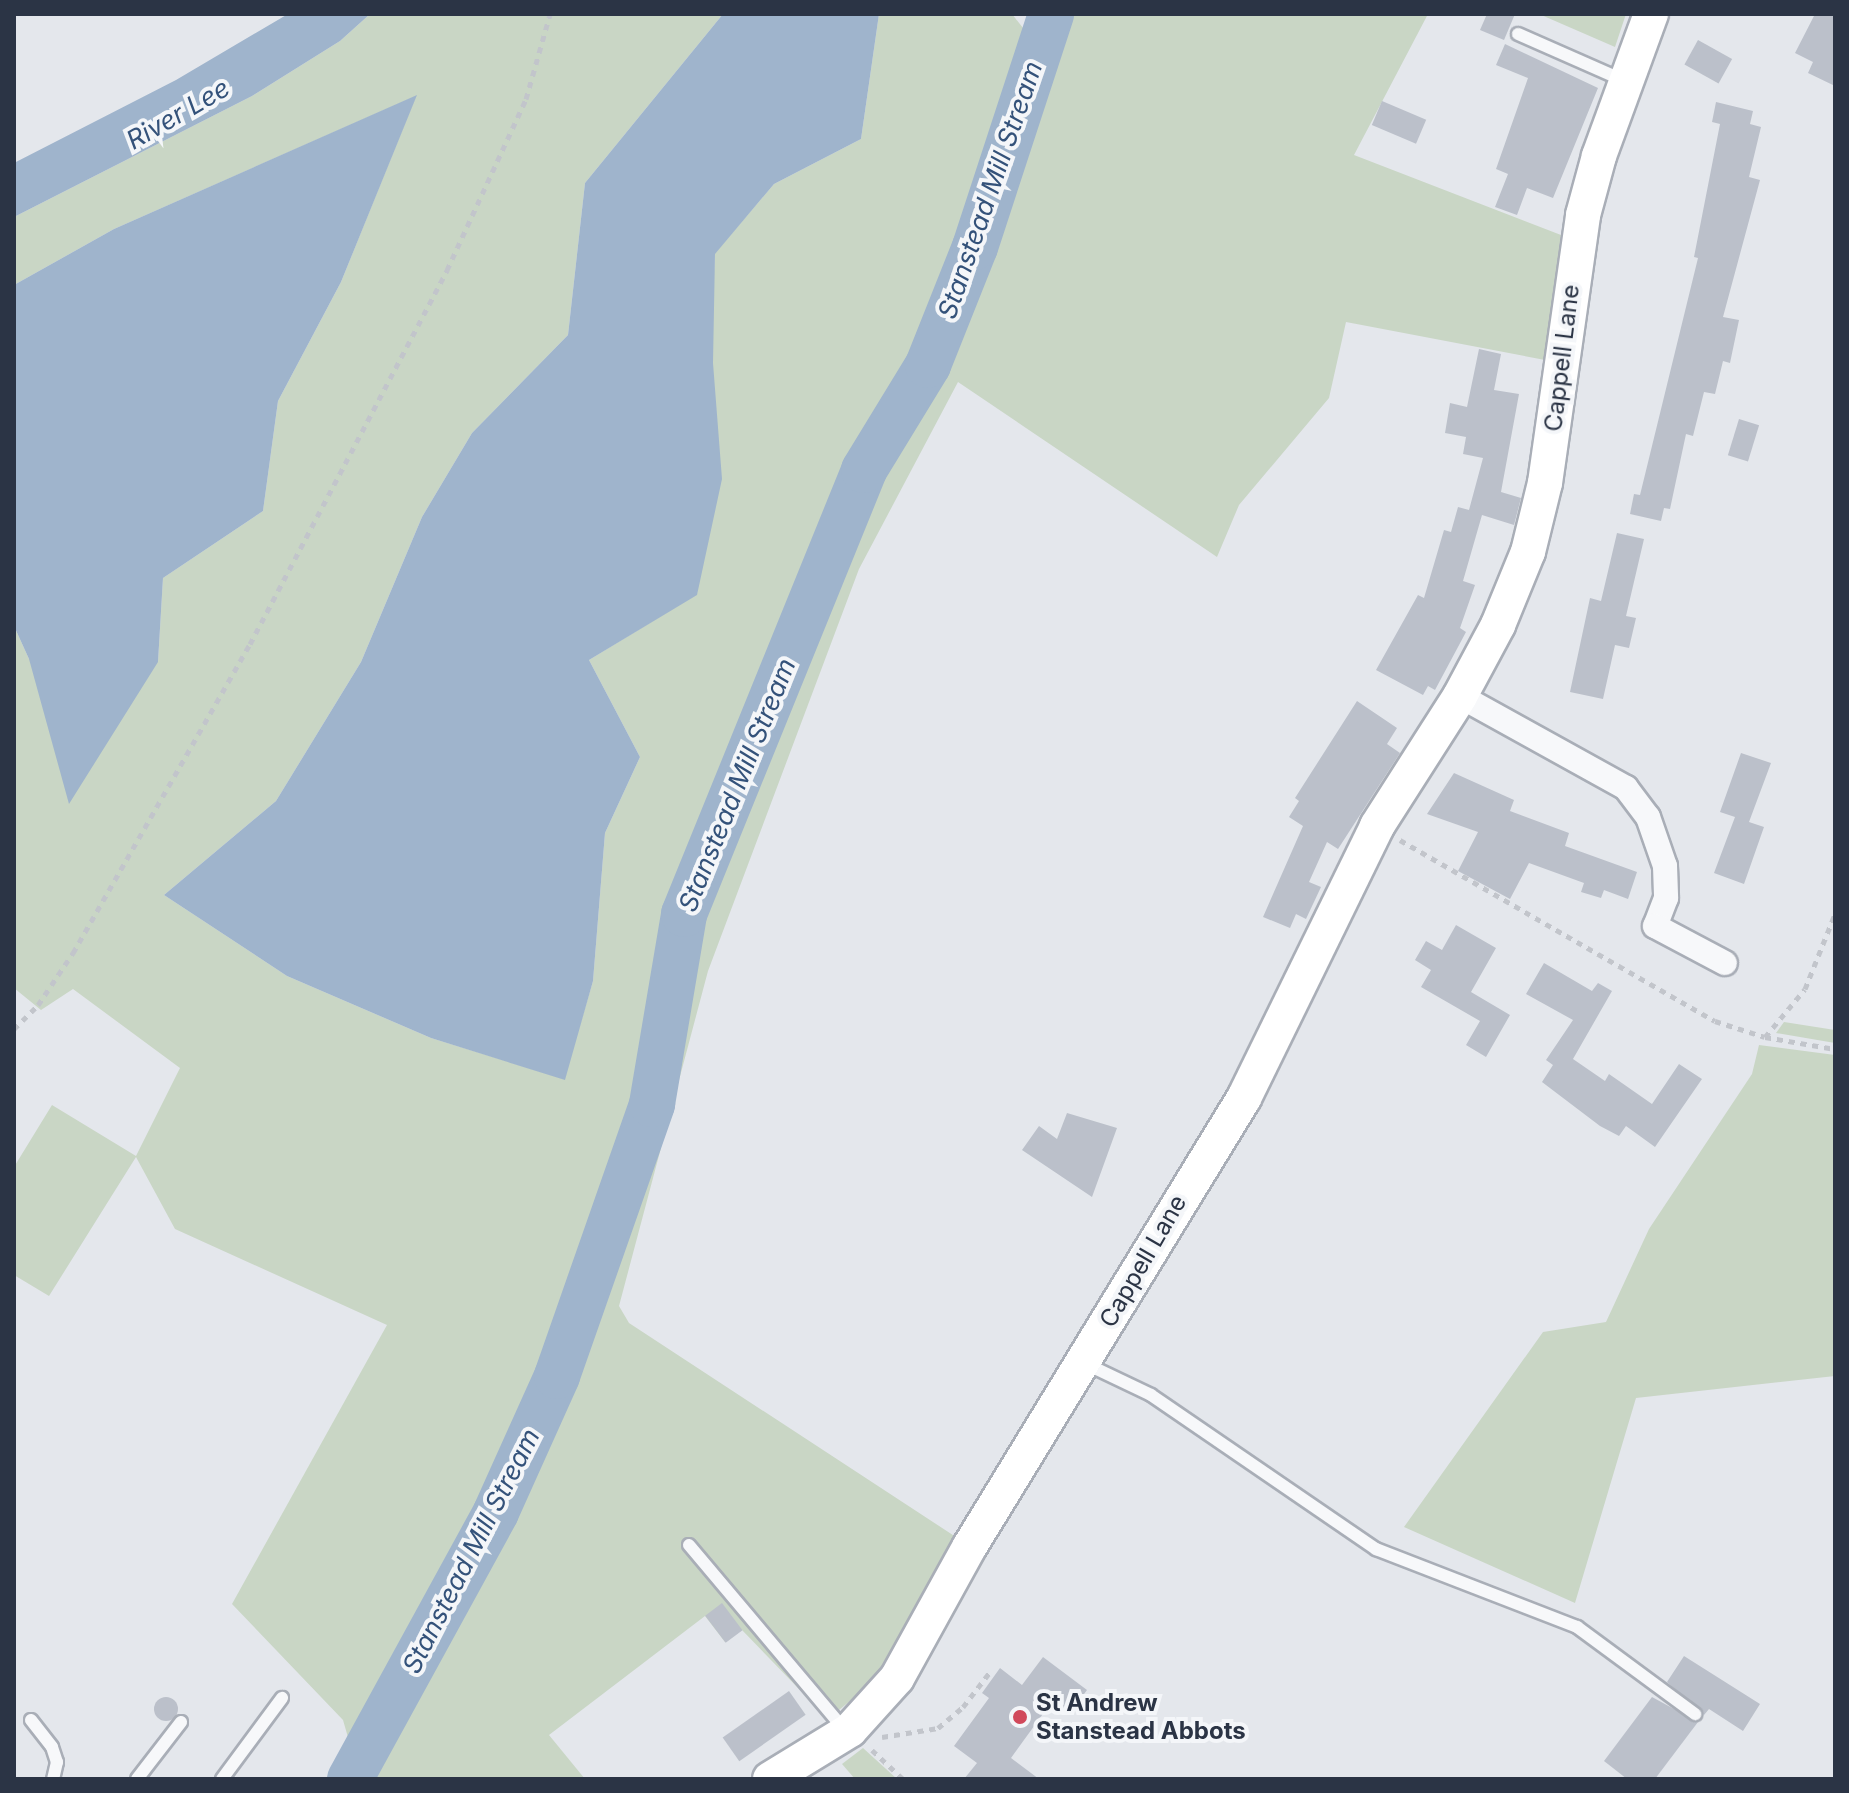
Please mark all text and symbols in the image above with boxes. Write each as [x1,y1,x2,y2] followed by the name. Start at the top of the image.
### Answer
[931,57,1049,323] water label: Stanstead Mill Stream
[121,72,235,156] water label: River Lee
[1539,283,1585,433] street label: Cappell Lane
[672,654,802,916] water label: Stanstead Mill Stream
[1094,1190,1192,1332] street label: Cappell Lane
[396,1423,546,1679] water label: Stanstead Mill Stream
[1036,1689,1246,1745] place label: St Andrew Stanstead Abbots
[1011,1708,1029,1726] marker: St Andrew Stanstead Abbots

